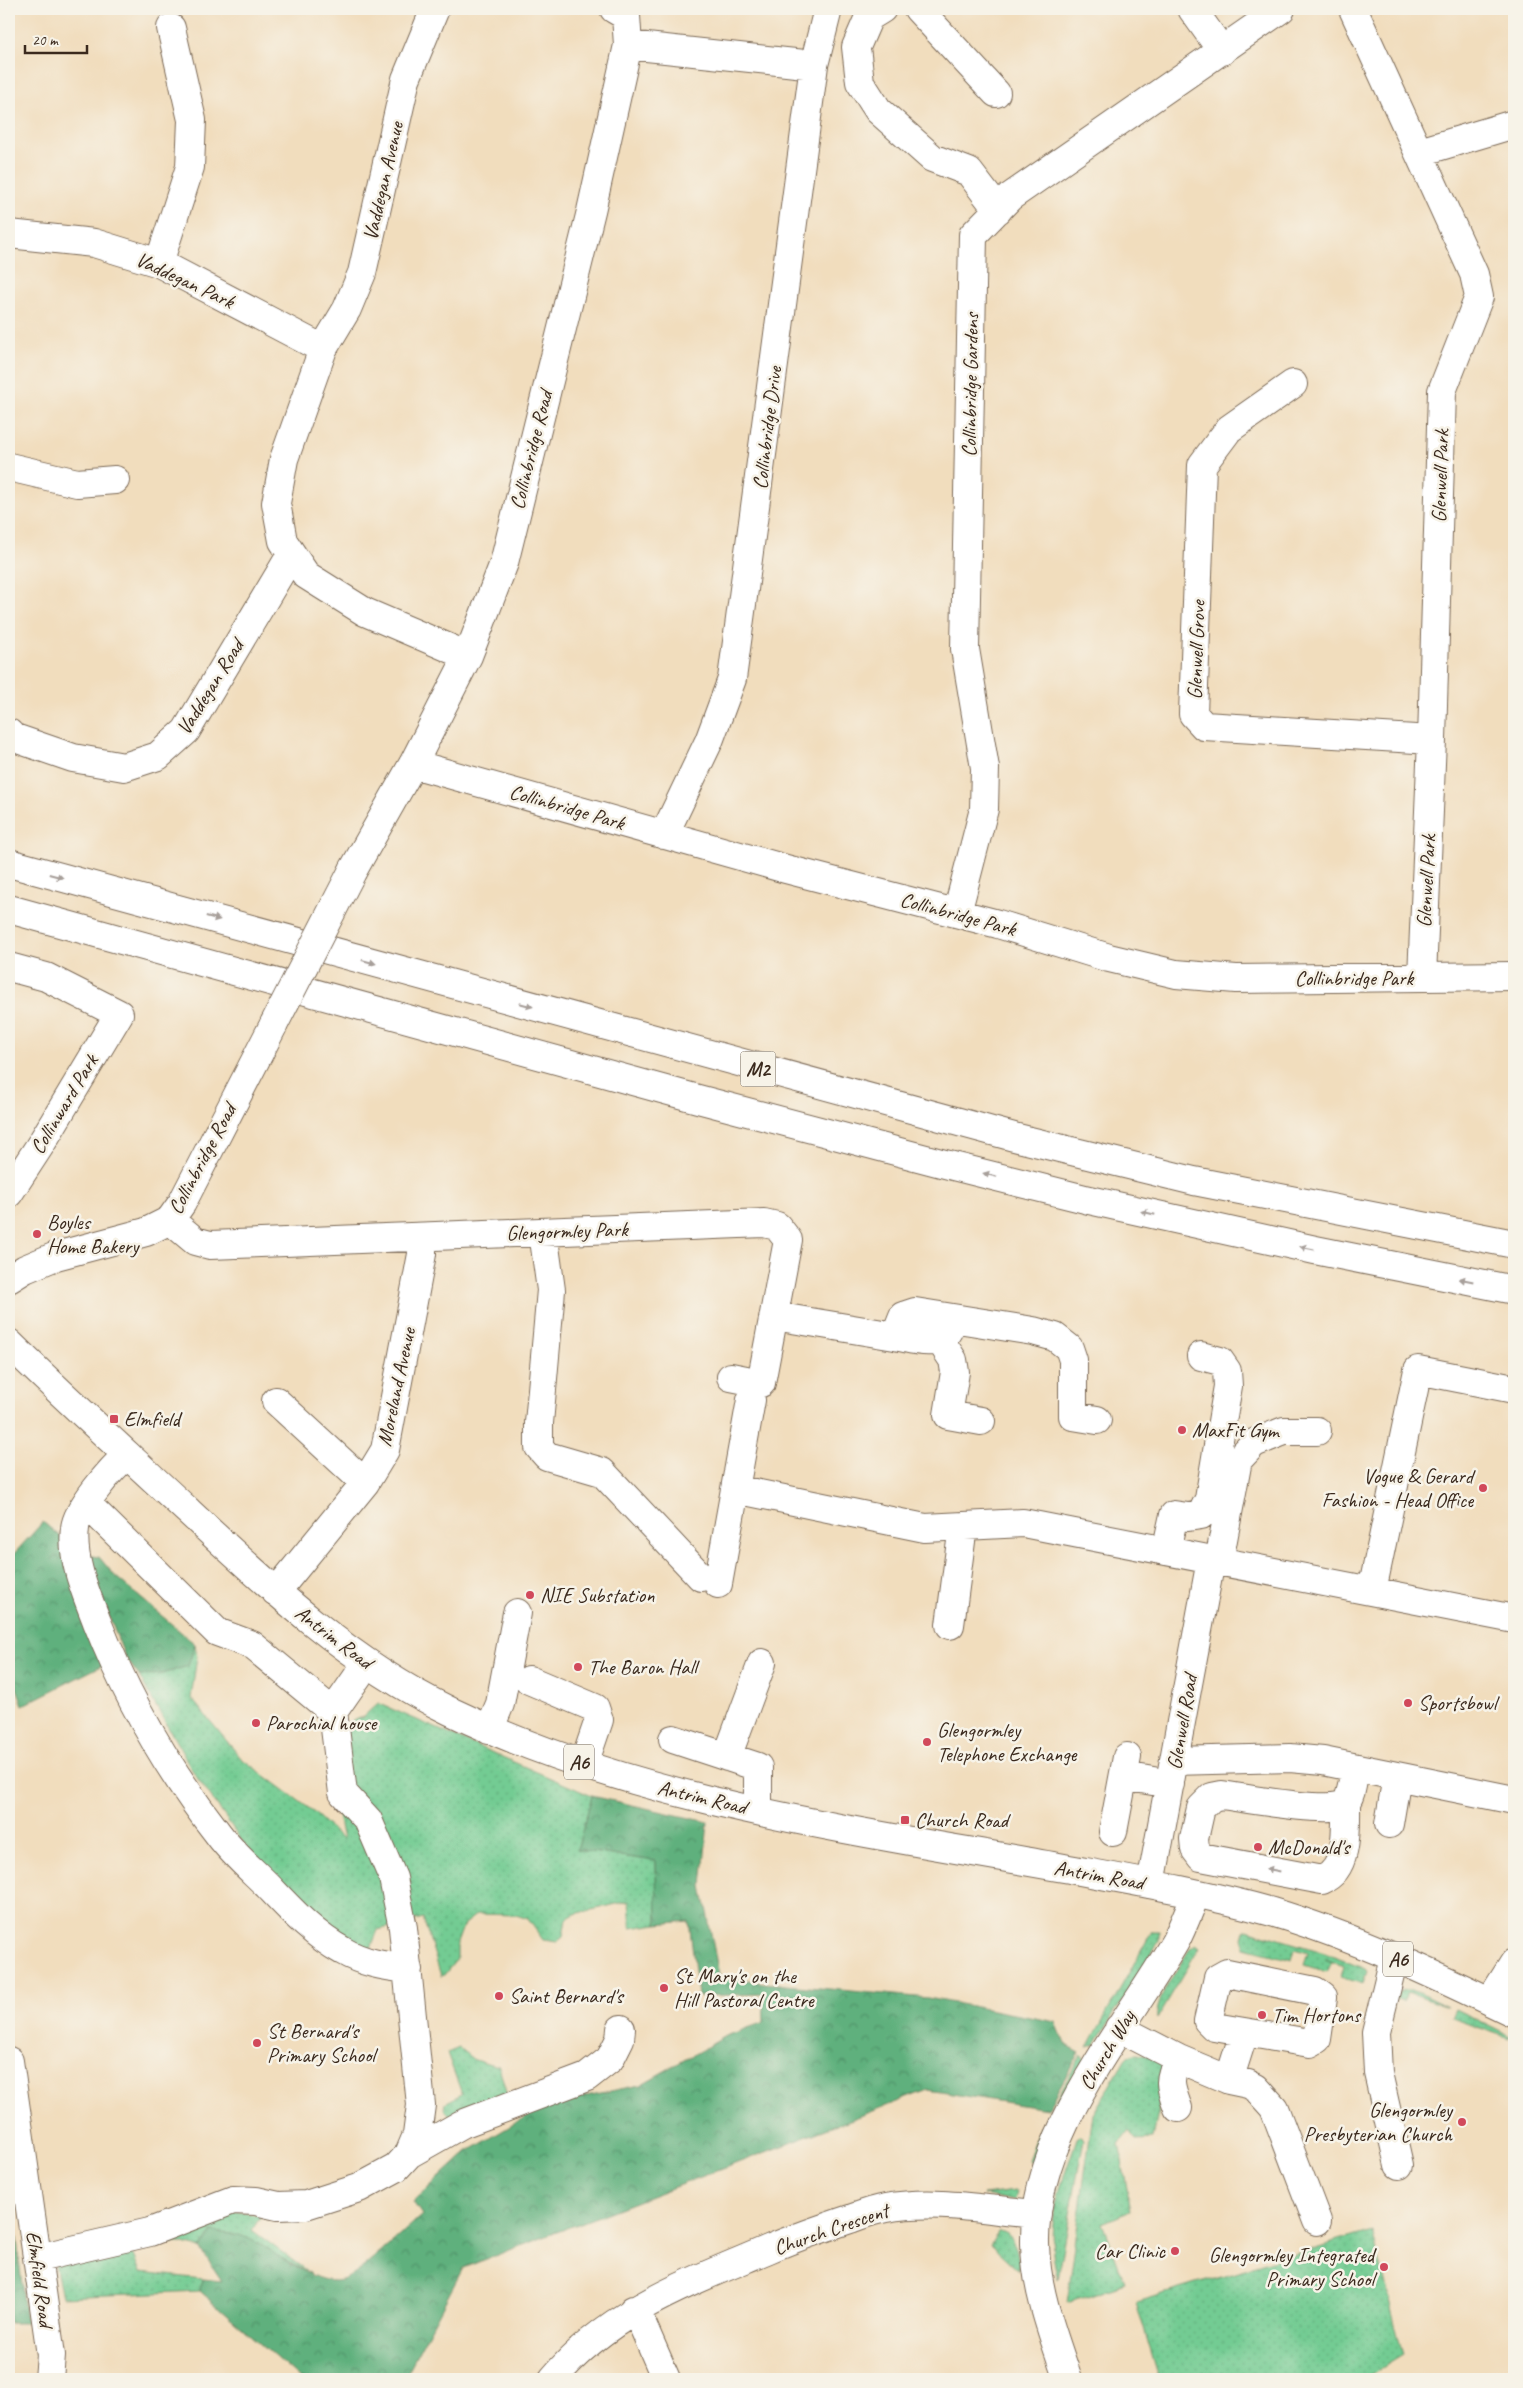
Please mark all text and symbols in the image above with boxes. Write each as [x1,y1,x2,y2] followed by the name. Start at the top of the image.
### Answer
[25,22,88,54] scale bar
[32,31,59,50] text: 20 m
[357,118,410,243] street label: Vaddegan Avenue
[132,246,240,315] street label: Vaddegan Park
[956,311,984,457] street label: Collinbridge Gardens
[747,364,788,491] street label: Collinbridge Drive
[504,384,559,512] street label: Collinbridge Road
[1425,427,1455,523] street label: Glenwell Park
[1181,598,1211,700] street label: Glenwell Grove
[170,631,251,739] street label: Vaddegan Road
[507,778,629,836] street label: Collinbridge Park
[1411,832,1442,928] street label: Glenwell Park
[48,872,63,880] one-way arrow
[897,886,1020,942] street label: Collinbridge Park
[205,915,220,923] one-way arrow
[362,958,377,966] one-way arrow
[1295,965,1415,991] street label: Collinbridge Park
[518,1001,533,1009] one-way arrow
[24,1048,105,1158] street label: Collinward Park
[740,1052,776,1086] road number: M2
[162,1096,244,1219] street label: Collinbridge Road
[983,1171,998,1179] one-way arrow
[47,1209,140,1259] place label: Boyles Home Bakery
[1141,1209,1156,1217] one-way arrow
[506,1216,629,1246] street label: Glengormley Park
[31,1228,43,1240] marker: Boyles Home Bakery
[1300,1244,1315,1252] one-way arrow
[1459,1276,1474,1284] one-way arrow
[371,1324,421,1449] street label: Moreland Avenue
[124,1406,184,1432] place label: Elmfield
[108,1413,120,1425] marker: Elmfield
[1192,1417,1281,1443] place label: MaxFit Gym
[1176,1424,1188,1436] marker: MaxFit Gym
[1322,1463,1476,1513] place label: Vogue & Gerard Fashion - Head Office
[1477,1482,1489,1494] marker: Vogue & Gerard Fashion - Head Office
[540,1582,655,1608] place label: NIE Substation
[524,1589,536,1601] marker: NIE Substation
[290,1599,381,1677] street label: Antrim Road
[588,1654,700,1680] place label: The Baron Hall
[572,1661,584,1673] marker: The Baron Hall
[1161,1670,1204,1772] street label: Glenwell Road
[1418,1690,1500,1716] place label: Sportsbowl
[1402,1697,1414,1709] marker: Sportsbowl
[266,1710,379,1736] place label: Parochial house
[250,1717,262,1729] marker: Parochial house
[937,1717,1078,1767] place label: Glengormley Telephone Exchange
[921,1736,933,1748] marker: Glengormley Telephone Exchange
[564,1744,594,1780] road number: A6
[655,1774,753,1821] street label: Antrim Road
[915,1807,1012,1833] place label: Church Road
[899,1814,911,1826] marker: Church Road
[1268,1834,1351,1860] place label: McDonald's
[1252,1841,1264,1853] marker: McDonald's
[1052,1854,1149,1896] street label: Antrim Road
[1265,1866,1281,1874] one-way arrow
[1383,1942,1413,1976] road number: A6
[674,1963,815,2013] place label: St Mary's on the Hill Pastoral Centre
[658,1982,670,1994] marker: St Mary's on the Hill Pastoral Centre
[509,1983,625,2009] place label: Saint Bernard's
[493,1990,505,2002] marker: Saint Bernard's
[1272,2002,1362,2028] place label: Tim Hortons
[1073,2004,1142,2095] street label: Church Way
[1256,2009,1268,2021] marker: Tim Hortons
[267,2018,378,2068] place label: St Bernard's Primary School
[251,2037,263,2049] marker: St Bernard's Primary School
[1304,2097,1454,2147] place label: Glengormley Presbyterian Church
[1456,2116,1468,2128] marker: Glengormley Presbyterian Church
[770,2196,895,2261] street label: Church Crescent
[20,2230,60,2332] street label: Elmfield Road
[1095,2238,1167,2264] place label: Car Clinic
[1209,2242,1378,2292] place label: Glengormley Integrated Primary School
[1169,2245,1181,2257] marker: Car Clinic
[1378,2261,1390,2273] marker: Glengormley Integrated Primary School

